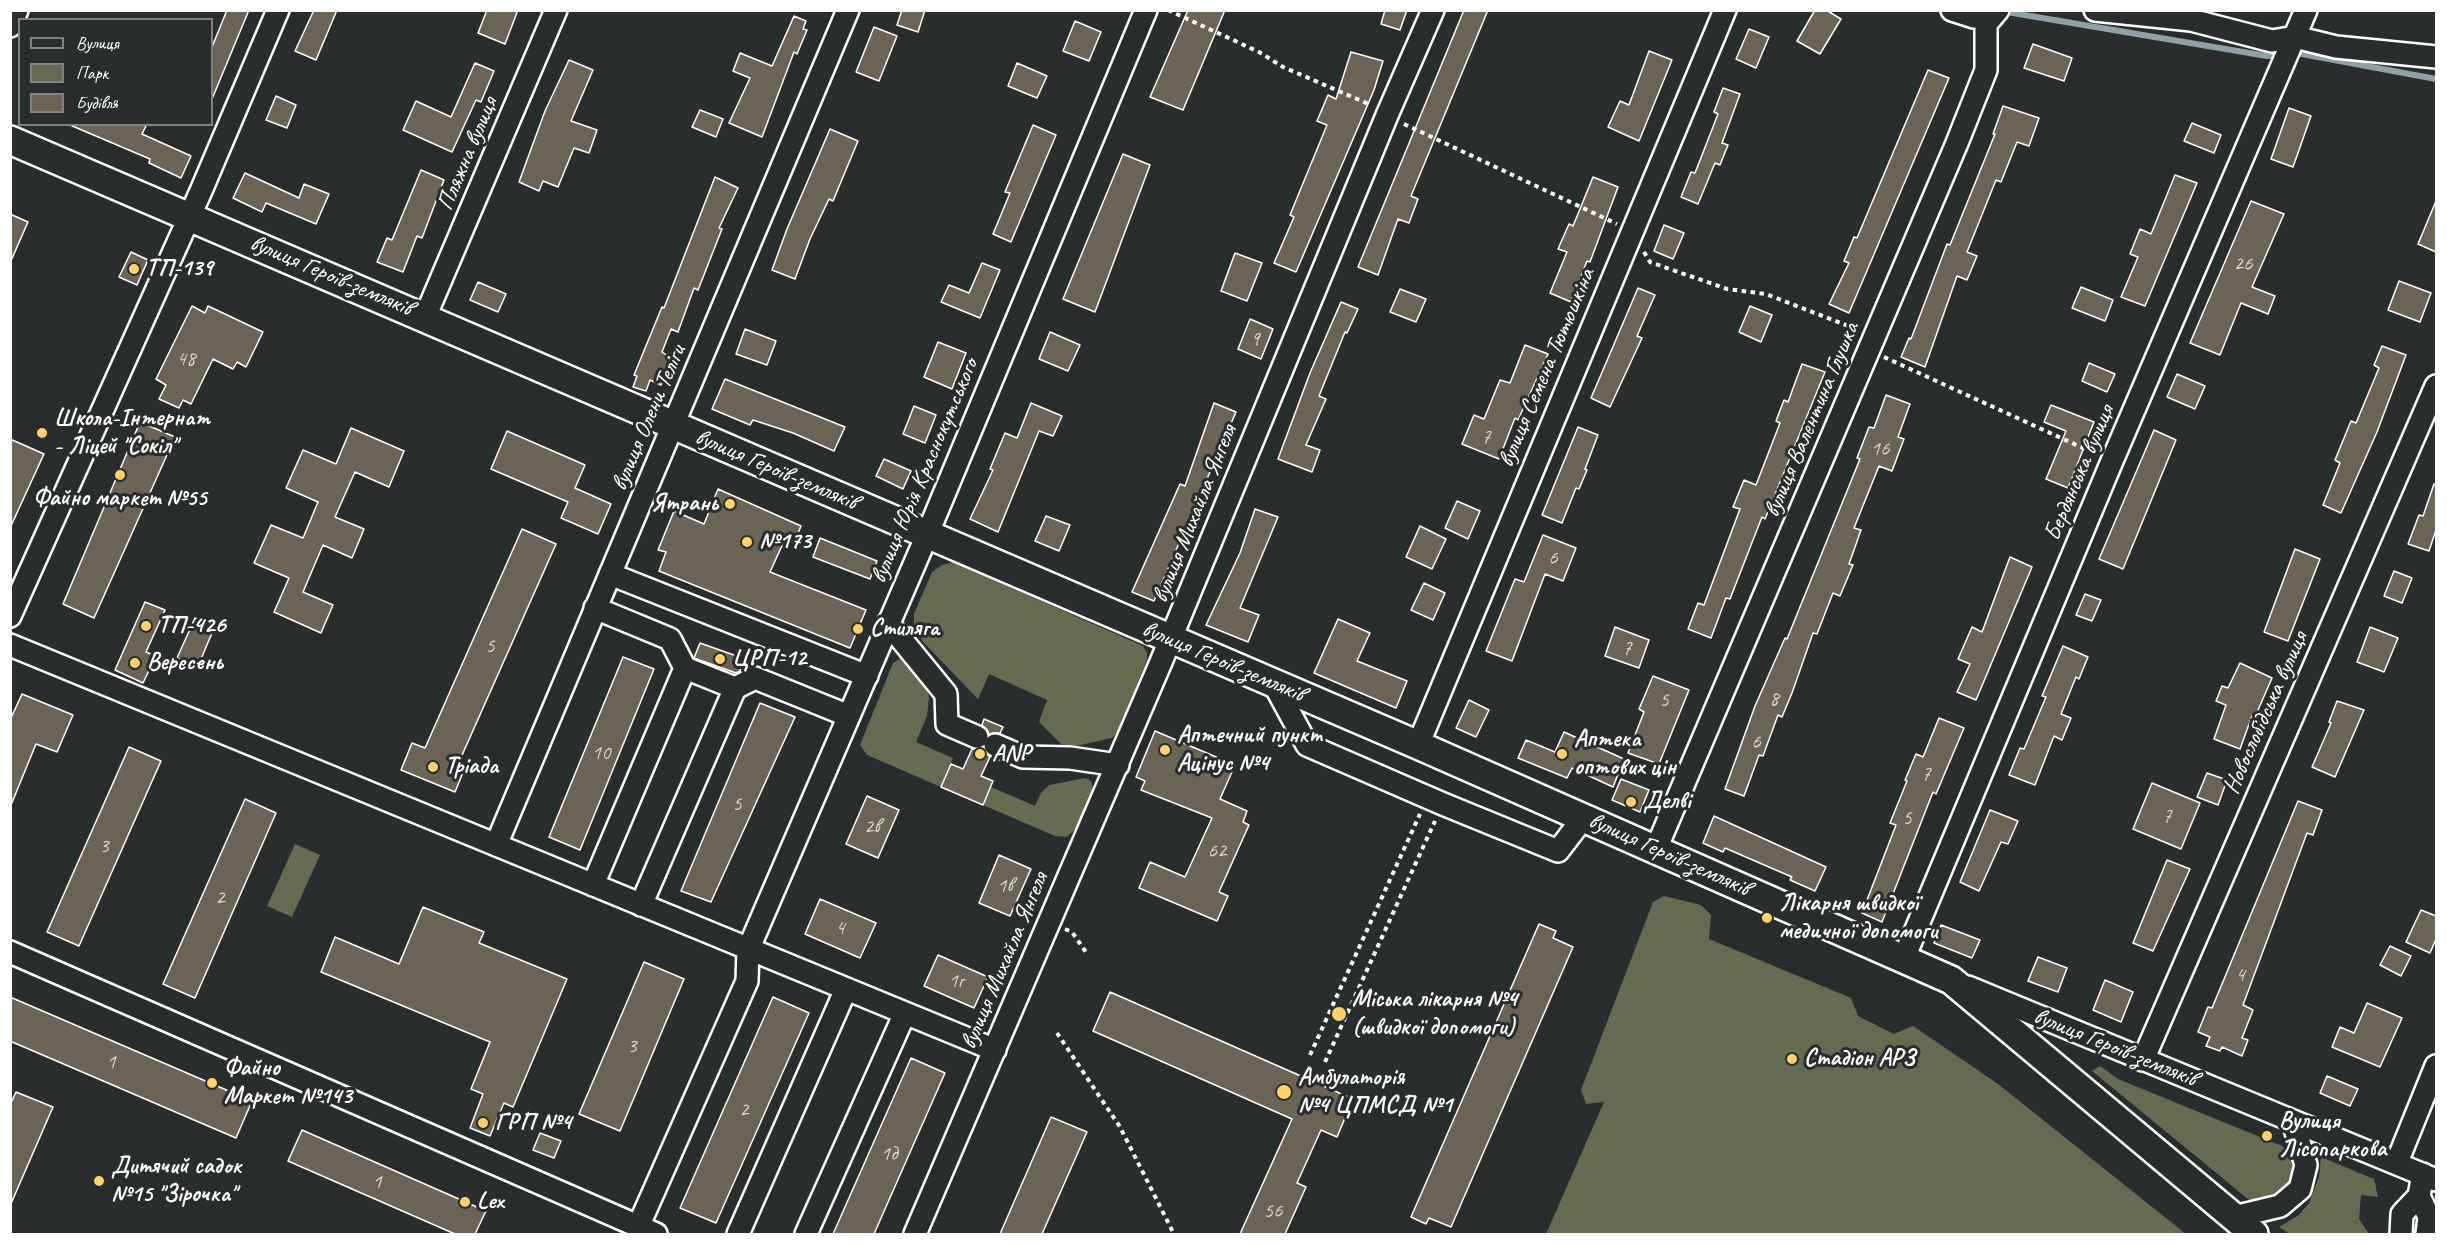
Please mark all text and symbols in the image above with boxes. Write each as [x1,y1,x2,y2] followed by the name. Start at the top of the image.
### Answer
[18,18,213,126] legend
[76,32,119,54] text: Вулиця
[76,62,108,84] text: Парк
[76,92,118,114] text: Будівля
[431,93,505,215] street label: Пляжна вулиця
[246,229,416,323] street label: вулиця Героїв-земляків
[2234,251,2252,277] house number: 26
[146,255,213,283] place label: ТП-139
[127,262,141,276] marker: ТП-139
[1492,264,1602,472] street label: вулиця Семена Тютюшкіна
[1758,318,1866,522] street label: вулиця Валентина Глушка
[1250,326,1260,352] house number: 9
[605,341,693,495] street label: вулиця Олени Теліги
[177,346,195,372] house number: 48
[865,354,985,588] street label: вулиця Юрія Краснокутського
[2039,401,2121,545] street label: Бердянська вулиця
[54,405,210,461] place label: Школа-Інтернат - Ліцей "Сокіл"
[1146,421,1244,607] street label: вулиця Михайла Янгеля
[691,423,861,517] street label: вулиця Героїв-земляків
[1481,424,1491,450] house number: 7
[35,426,49,440] marker: Школа-Інтернат - Ліцей "Сокіл"
[1871,436,1889,462] house number: 16
[113,468,127,482] marker: Файно маркет №55
[33,485,207,513] place label: Файно маркет №55
[651,490,718,518] place label: Ятрань
[723,497,737,511] marker: Ятрань
[759,528,811,556] place label: №173
[740,535,754,549] marker: №173
[1548,545,1558,571] house number: 6
[158,612,226,640] place label: ТП-426
[870,615,939,643] place label: Стиляга
[1138,615,1308,709] street label: вулиця Героїв-земляків
[139,619,153,633] marker: ТП-426
[851,622,865,636] marker: Стиляга
[2217,627,2315,799] street label: Новослобідська вулиця
[485,633,495,659] house number: 5
[1622,635,1632,661] house number: 7
[732,645,806,673] place label: ЦРП-12
[147,649,223,677] place label: Вересень
[713,652,727,666] marker: ЦРП-12
[128,656,142,670] marker: Вересень
[1769,686,1779,712] house number: 8
[1659,687,1669,713] house number: 5
[1177,722,1321,778] place label: Аптечний пункт Ацінус №4
[1574,726,1676,782] place label: Аптека оптових цін
[1751,729,1761,755] house number: 6
[592,740,610,766] house number: 10
[992,740,1030,768] place label: ANP
[1158,743,1172,757] marker: Аптечний пункт Ацінус №4
[973,747,987,761] marker: ANP
[1555,747,1569,761] marker: Аптека оптових цін
[445,753,498,781] place label: Тріада
[426,760,440,774] marker: Тріада
[1921,761,1931,787] house number: 7
[1643,788,1691,816] place label: Делві
[732,791,742,817] house number: 5
[1624,795,1638,809] marker: Делві
[2162,803,2172,829] house number: 7
[1902,805,1912,831] house number: 5
[1584,807,1754,903] street label: вулиця Героїв-земляків
[864,814,880,840] house number: 2в
[99,833,109,859] house number: 3
[1208,838,1226,864] house number: 62
[955,868,1055,1054] street label: вулиця Михайла Янгеля
[997,873,1013,899] house number: 1в
[215,885,225,911] house number: 2
[1779,890,1937,946] place label: Лікарня швидкої медичної допомоги
[1760,911,1774,925] marker: Лікарня швидкої медичної допомоги
[835,915,845,941] house number: 4
[2235,962,2245,988] house number: 4
[948,968,964,994] house number: 1г
[1352,986,1517,1042] place label: Міська лікарня №4 (швидкої допомоги)
[2029,1002,2201,1094] street label: вулиця Героїв-земляків
[1330,1005,1348,1023] marker: Міська лікарня №4 (швидкої допомоги)
[627,1033,637,1059] house number: 3
[1804,1045,1915,1073] place label: Стадіон АРЗ
[106,1049,116,1075] house number: 1
[1785,1052,1799,1066] marker: Стадіон АРЗ
[224,1055,352,1111] place label: Файно Маркет №143
[1298,1064,1452,1120] place label: Амбулаторія №4 ЦПМСД №1
[205,1076,219,1090] marker: Файно Маркет №143
[1275,1083,1293,1101] marker: Амбулаторія №4 ЦПМСД №1
[739,1097,749,1123] house number: 2
[2279,1108,2386,1164] place label: Вулиця Лісопаркова
[495,1109,571,1137] place label: ГРП №4
[476,1116,490,1130] marker: ГРП №4
[2260,1129,2274,1143] marker: Вулиця Лісопаркова
[881,1141,897,1167] house number: 1д
[111,1153,242,1209] place label: Дитячий садок №15 "Зірочка"
[372,1169,382,1195] house number: 1
[92,1174,106,1188] marker: Дитячий садок №15 "Зірочка"
[477,1188,503,1216] place label: Lex
[458,1195,472,1209] marker: Lex
[1264,1198,1282,1224] house number: 56

